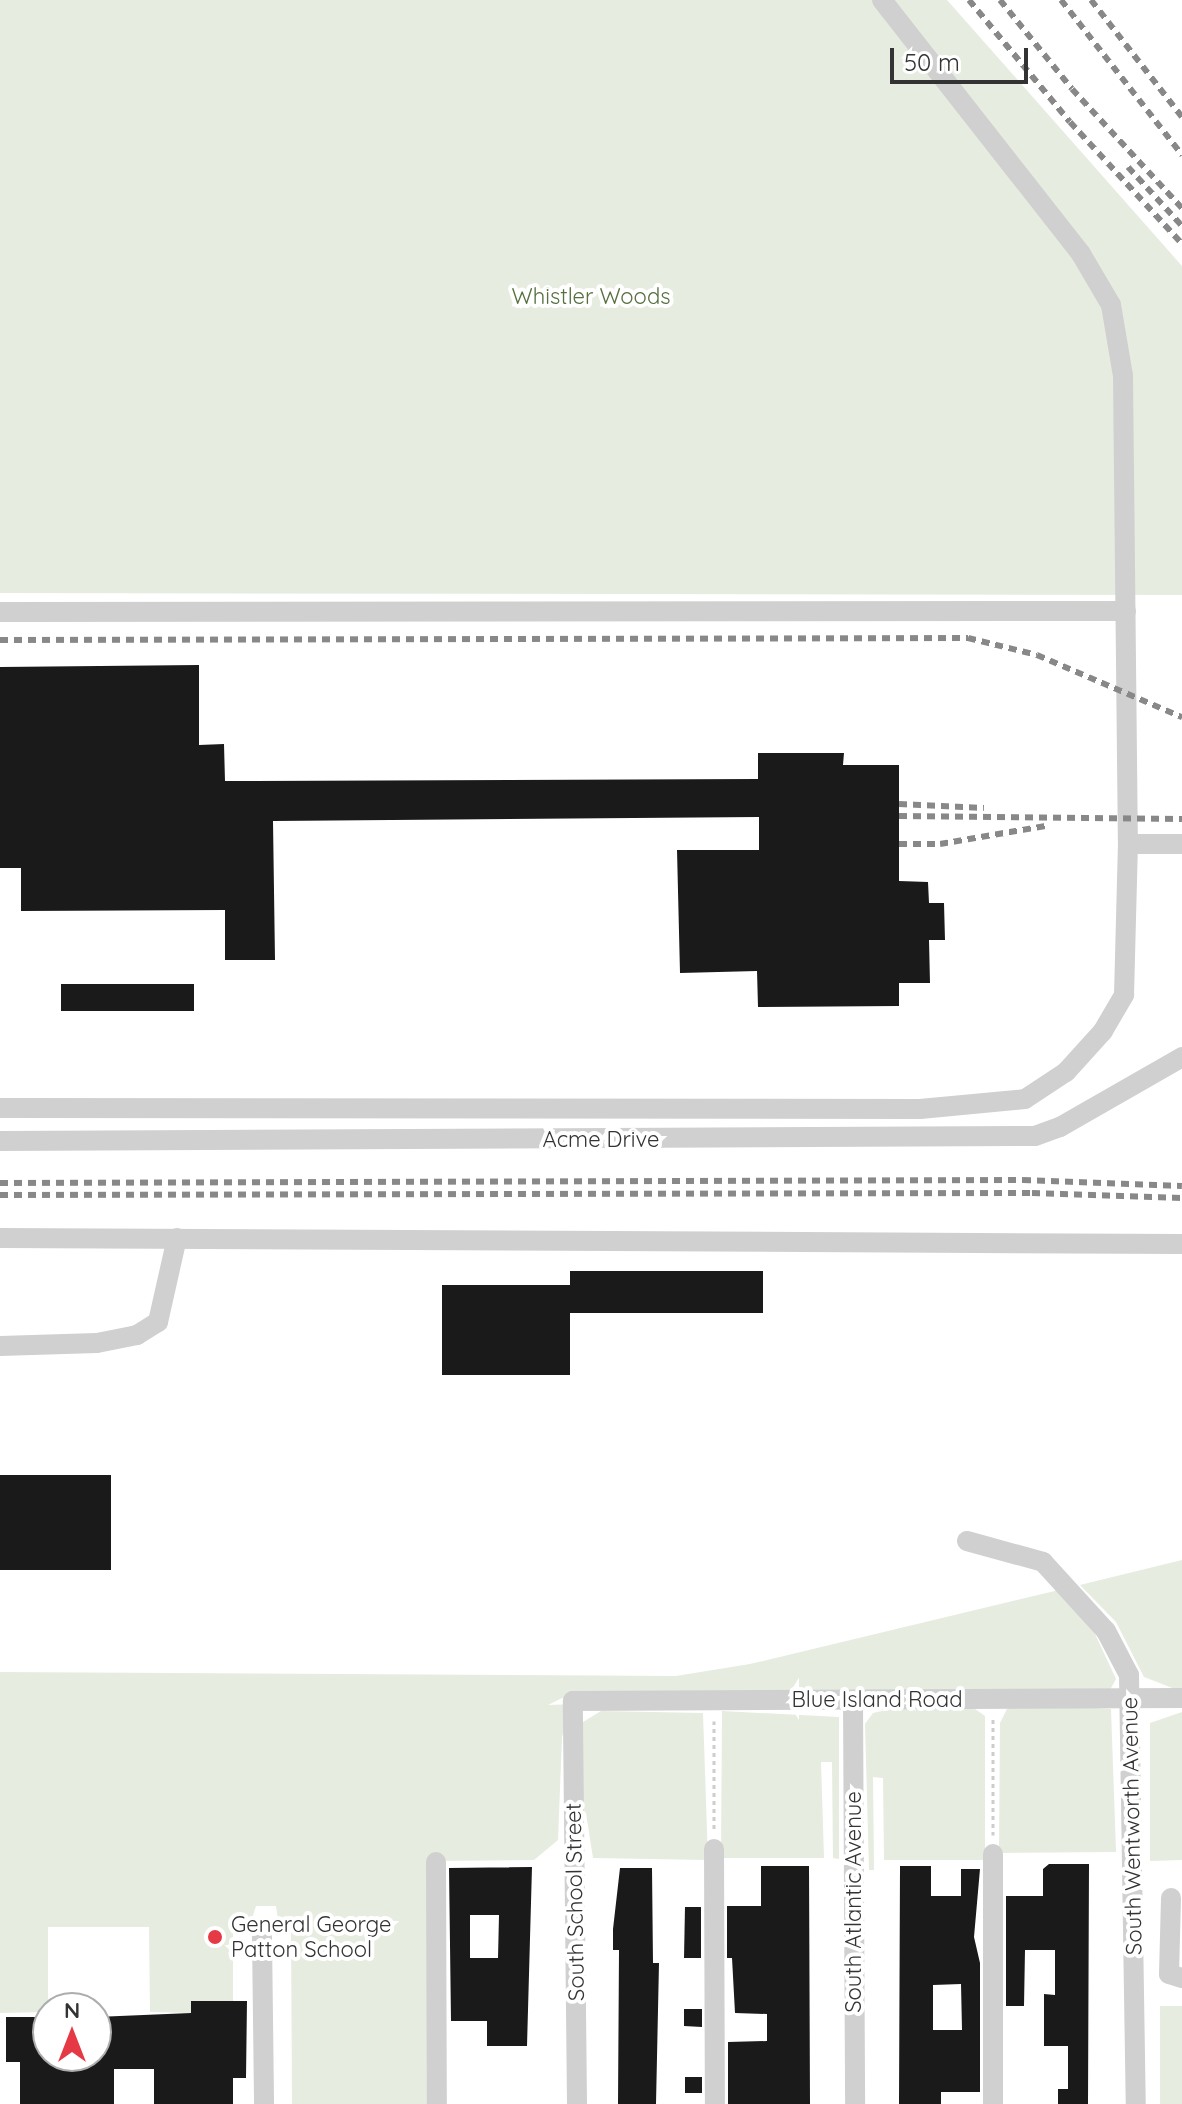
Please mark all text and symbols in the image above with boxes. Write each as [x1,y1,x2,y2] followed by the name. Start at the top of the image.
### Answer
[894,32,1032,82] scale bar
[904,47,960,77] text: 50 m
[511,284,671,310] park label: Whistler Woods
[542,1127,660,1153] street label: Acme Drive
[791,1687,963,1713] street label: Blue Island Road
[1117,1697,1147,1955] street label: South Wentworth Avenue
[841,1791,867,2013] street label: South Atlantic Avenue
[560,1803,590,2001] street label: South School Street
[231,1911,391,1962] place label: General George Patton School
[206,1928,224,1946] marker: General George Patton School
[32,1992,112,2072] north arrow
[64,1996,80,2024] text: N

